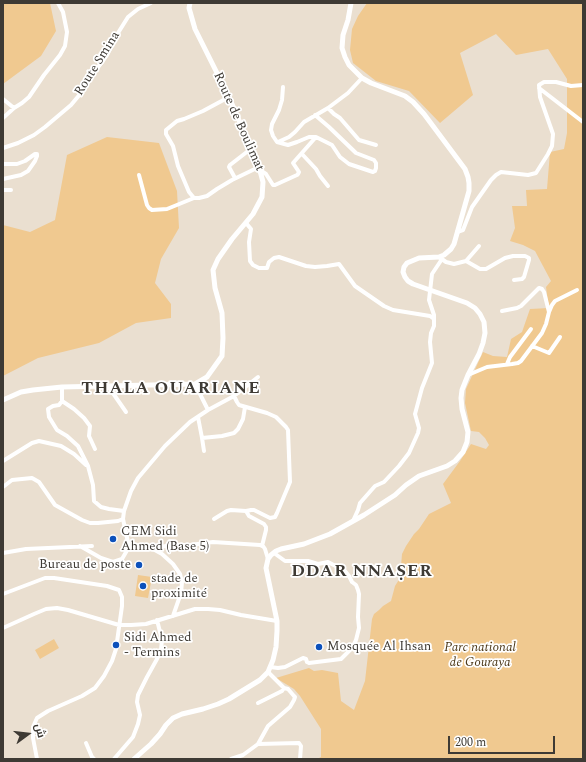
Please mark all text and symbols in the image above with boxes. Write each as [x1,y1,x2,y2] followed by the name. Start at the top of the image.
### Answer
[72,29,124,99] street label: Route Smina
[209,70,267,174] street label: Route de Boulimat
[81,380,261,400] district label: THALA OUARIANE
[121,524,209,555] place label: CEM Sidi Ahmed (Base 5)
[108,534,118,544] marker: CEM Sidi Ahmed (Base 5)
[39,557,131,573] place label: Bureau de poste
[134,560,144,570] marker: Bureau de poste
[291,563,433,583] district label: DDAR NNAṢER
[151,571,207,602] place label: stade de proximité
[138,581,148,591] marker: stade de proximité
[124,630,191,661] place label: Sidi Ahmed - Termins
[327,639,431,655] place label: Mosquée Al Ihsan
[111,640,121,650] marker: Sidi Ahmed - Termins
[444,640,516,671] park label: Parc national de Gouraya
[314,642,324,652] marker: Mosquée Al Ihsan
[8,714,48,754] north arrow
[30,722,50,740] text: ش
[450,728,557,754] scale bar
[455,733,486,752] text: 200 m

